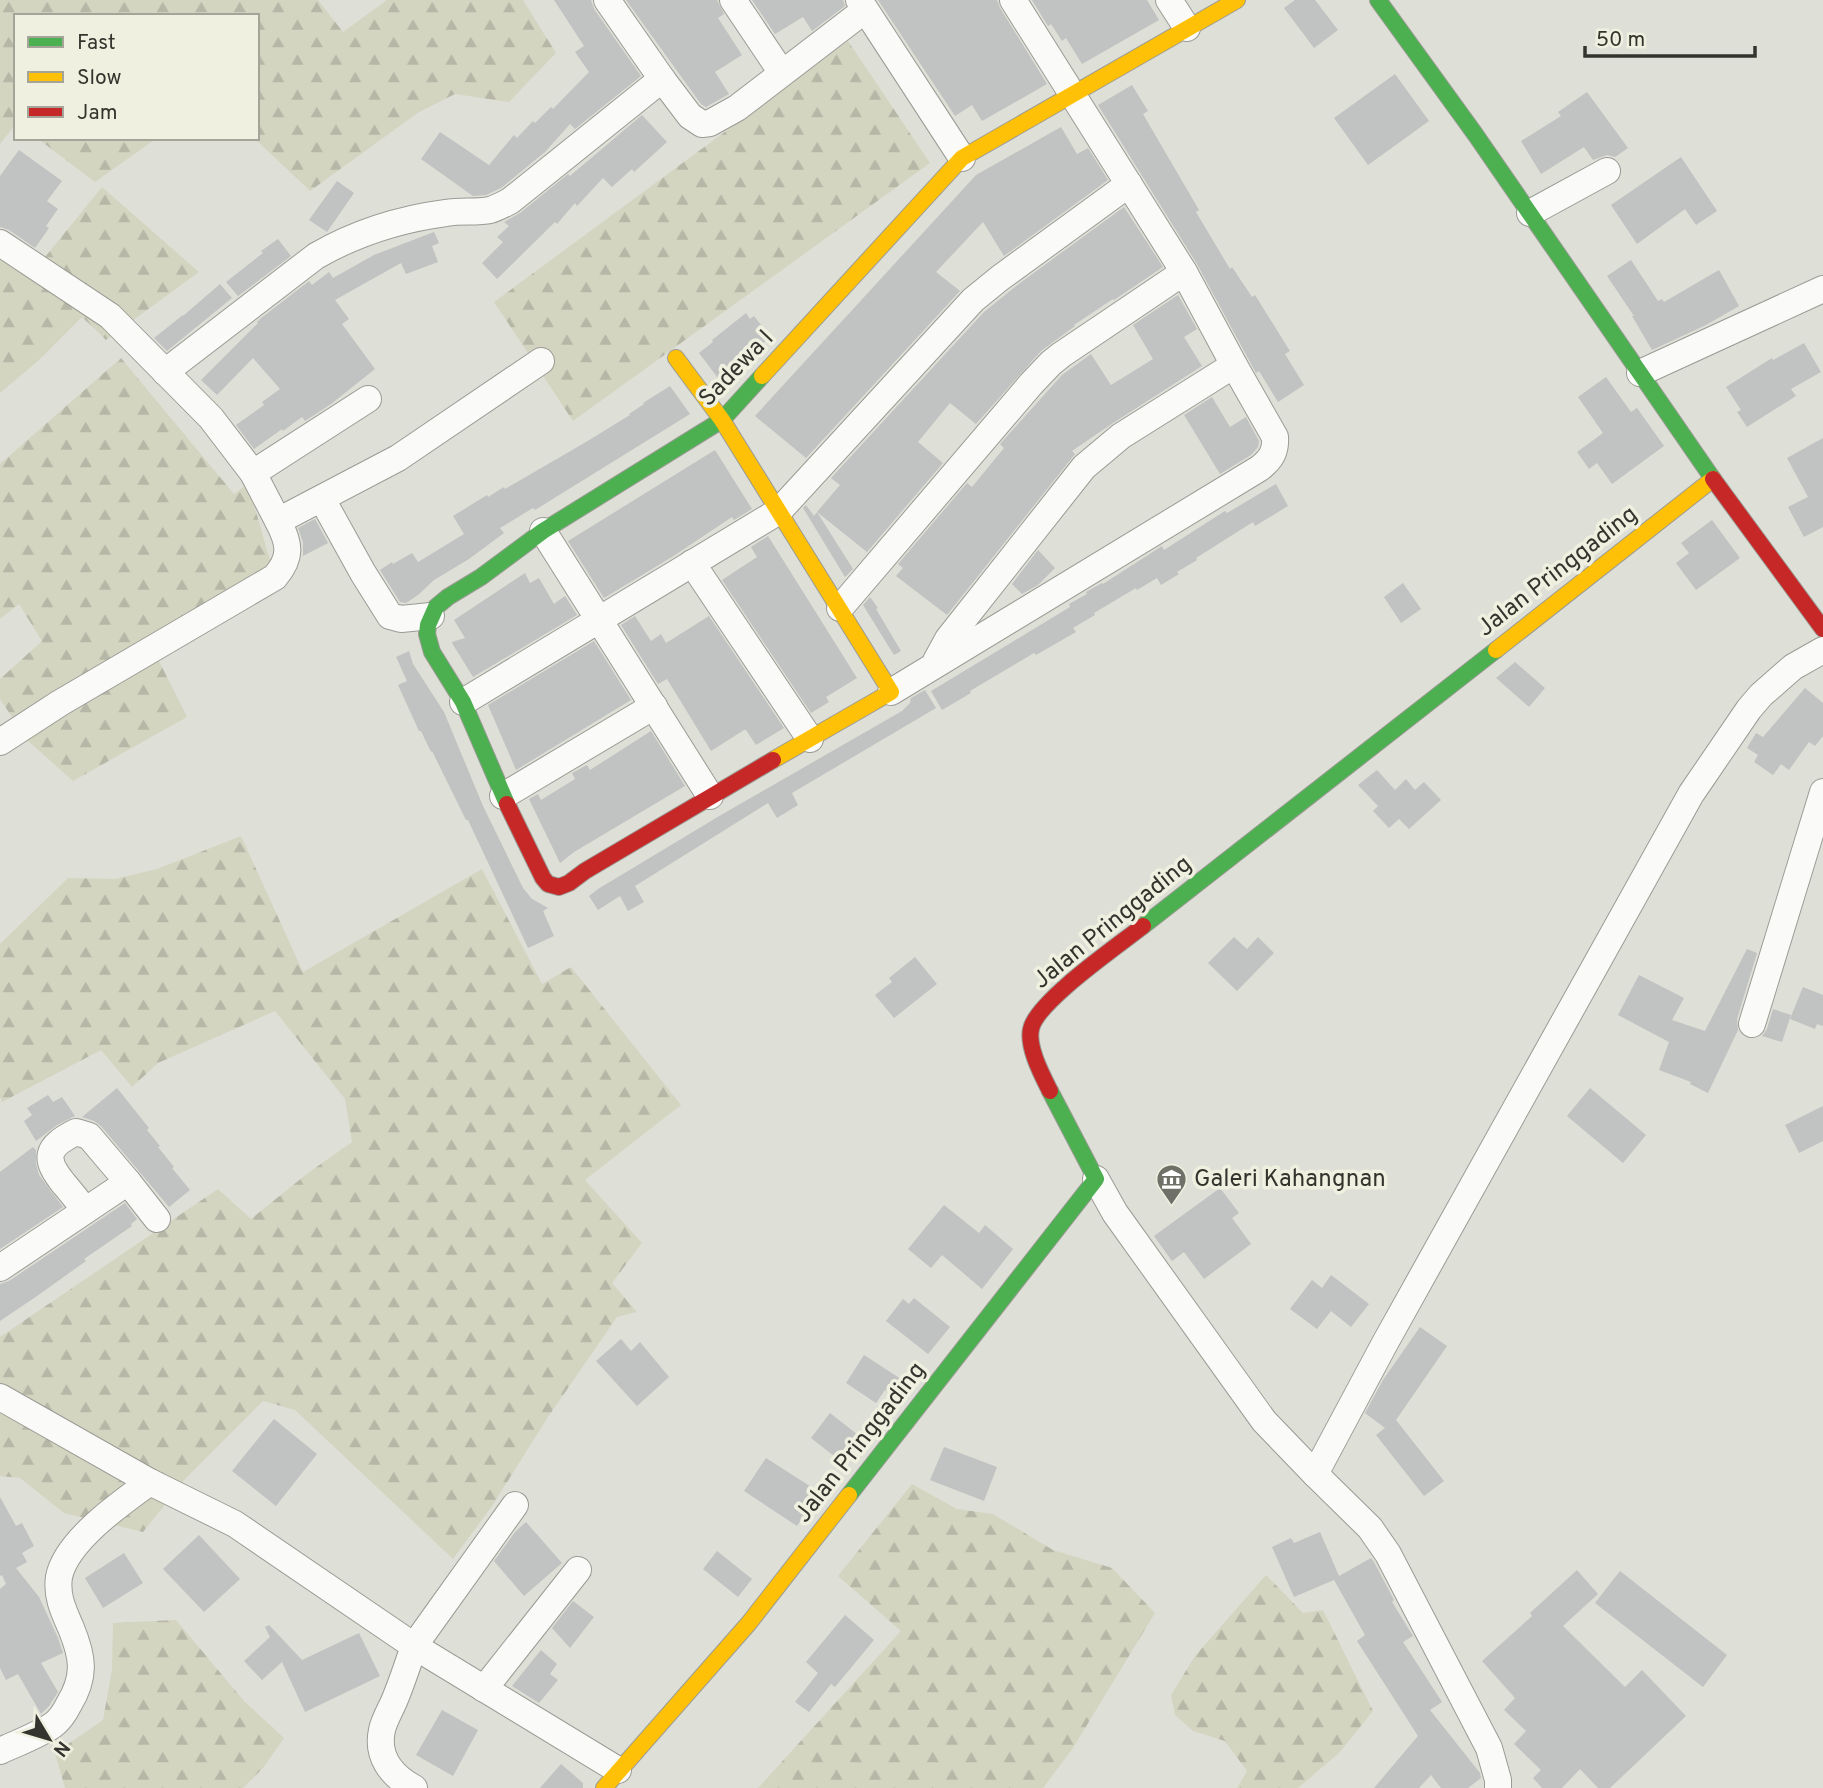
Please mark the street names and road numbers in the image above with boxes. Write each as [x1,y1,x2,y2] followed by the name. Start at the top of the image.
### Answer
[693,324,781,414] street label: Sadewa I
[1472,500,1644,644] street label: Jalan Pringgading
[1028,850,1198,996] street label: Jalan Pringgading
[789,1357,933,1529] street label: Jalan Pringgading

